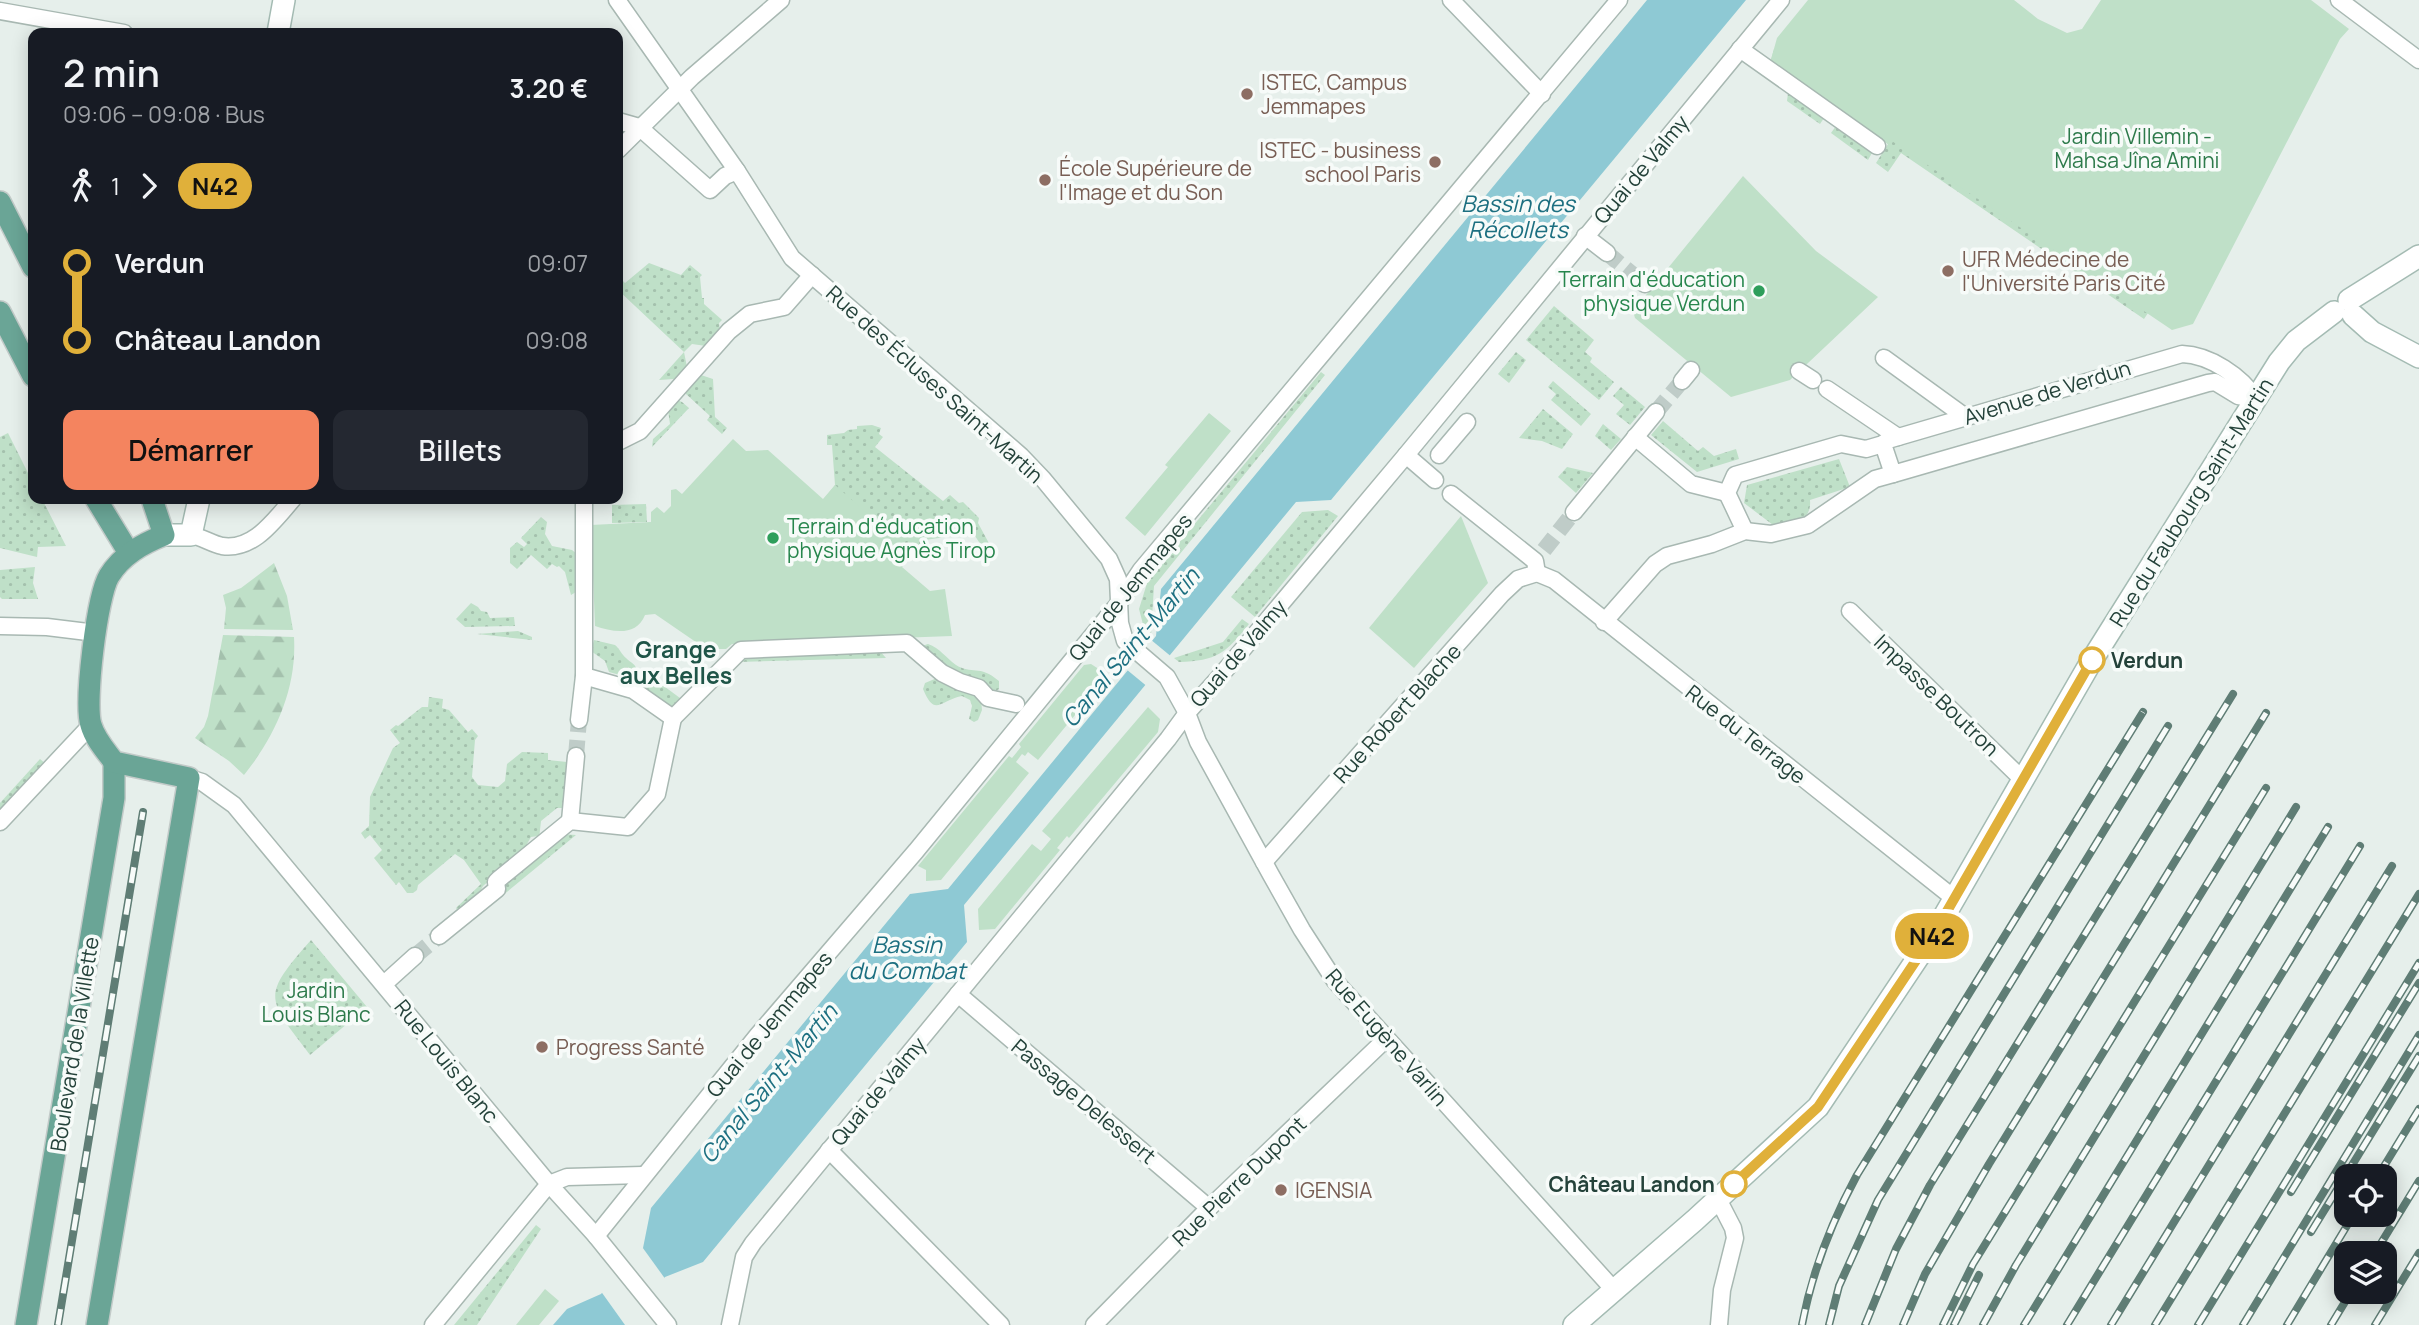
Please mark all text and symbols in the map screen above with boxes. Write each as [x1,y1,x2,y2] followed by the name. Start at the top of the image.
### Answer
[63,46,160,98] text: 2 min
[1261,68,1407,120] place label: ISTEC, Campus Jemmapes
[509,70,588,106] text: 3.20 €
[1239,86,1255,102] marker: ISTEC, Campus Jemmapes
[63,98,265,130] text: 09:06 – 09:08 · Bus
[1587,109,1695,229] street label: Quai de Valmy
[2054,122,2220,174] park label: Jardin Villemin - Mahsa Jîna Amini
[1259,136,1421,188] place label: ISTEC - business school Paris
[1059,154,1252,206] place label: École Supérieure de l'Image et du Son
[1427,154,1443,170] marker: ISTEC - business school Paris
[63,167,101,205] icon: walk
[130,167,168,205] icon: forward
[192,169,238,202] text: N42
[111,170,120,202] text: 1
[1037,172,1053,188] marker: École Supérieure de l'Image et du Son
[1461,187,1577,245] water label: Bassin des Récollets
[115,245,204,281] text: Verdun
[1962,245,2166,297] place label: UFR Médecine de l'Université Paris Cité
[527,247,588,279] text: 09:07
[1940,263,1956,279] marker: UFR Médecine de l'Université Paris Cité
[1558,265,1745,317] place label: Terrain d'éducation physique Verdun
[820,279,1050,489] street label: Rue des Écluses Saint-Martin
[1751,283,1767,299] marker: Terrain d'éducation physique Verdun
[115,322,321,358] text: Château Landon
[525,324,588,356] text: 09:08
[1960,353,2134,431] street label: Avenue de Verdun
[2103,372,2279,632] street label: Rue du Faubourg Saint-Martin
[63,410,319,490] button: Démarrer
[333,410,588,490] button: Billets
[1062,507,1198,667] street label: Quai de Jemmapes
[787,512,996,564] place label: Terrain d'éducation physique Agnès Tirop
[765,530,781,546] marker: Terrain d'éducation physique Agnès Tirop
[1054,559,1207,734] water label: Canal Saint-Martin
[1183,593,1293,713] street label: Quai de Valmy
[1868,628,2006,762] street label: Impasse Boutron
[620,633,732,691] district label: Grange aux Belles
[1327,637,1467,789] street label: Rue Robert Blache
[2111,646,2183,674] place label: Verdun
[2079,647,2105,673] marker: Verdun
[1680,678,1812,790] street label: Rue du Terrage
[1892,913,1972,959] line badge: N42
[1909,919,1955,952] text: N42
[848,928,968,986] water label: Bassin du Combat
[43,935,105,1153] street label: Boulevard de la Villette
[700,945,838,1103] street label: Quai de Jemmapes
[1320,962,1454,1112] street label: Rue Eugène Varlin
[261,976,371,1028] park label: Jardin Louis Blanc
[388,993,506,1129] street label: Rue Louis Blanc
[692,995,845,1170] water label: Canal Saint-Martin
[824,1031,932,1151] street label: Quai de Valmy
[1006,1032,1162,1170] street label: Passage Delessert
[556,1033,705,1061] place label: Progress Santé
[534,1039,550,1055] marker: Progress Santé
[1166,1110,1312,1252] street label: Rue Pierre Dupont
[2334,1164,2397,1304] map controls
[2334,1164,2397,1227] button: locate
[1549,1170,1715,1198] place label: Château Landon
[1721,1171,1747,1197] marker: Château Landon
[1295,1176,1372,1204] place label: IGENSIA
[1273,1182,1289,1198] marker: IGENSIA
[2334,1241,2397,1304] button: layers

